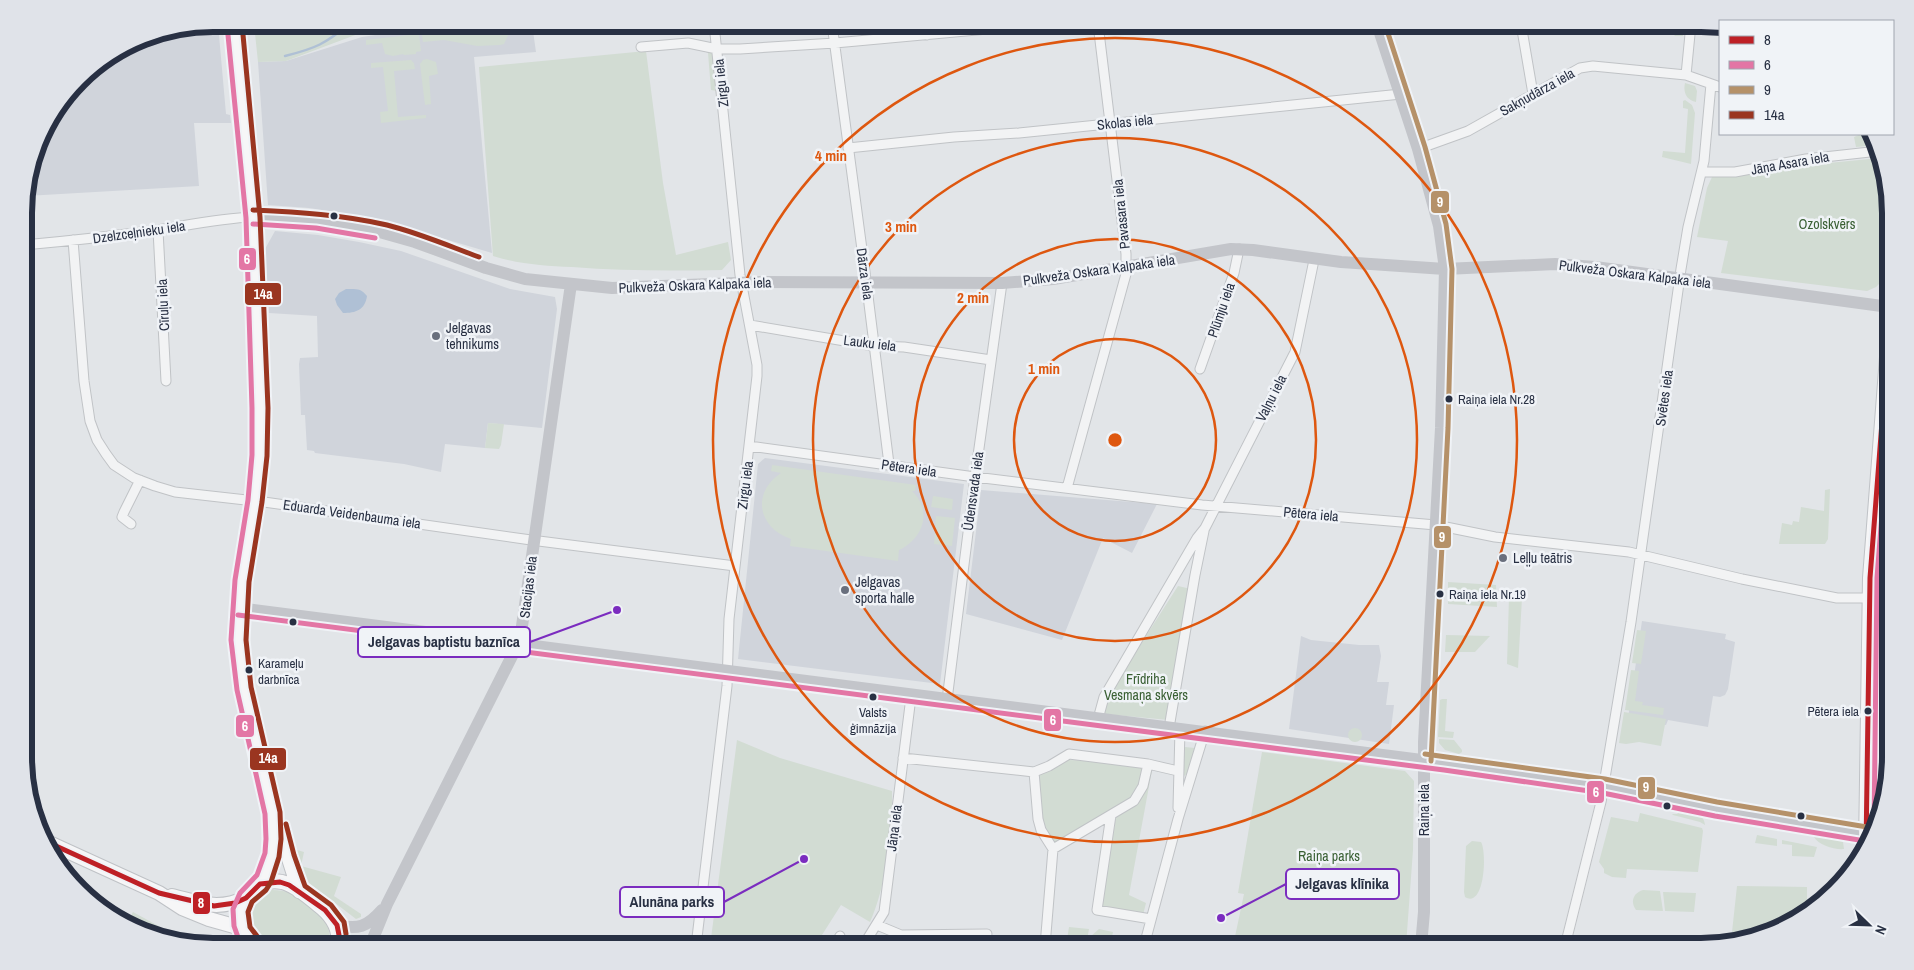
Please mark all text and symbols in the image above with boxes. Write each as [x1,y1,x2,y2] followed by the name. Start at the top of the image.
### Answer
[1719,20,1894,135] legend
[1764,29,1771,50] text: 8
[1764,54,1771,75] text: 6
[709,57,732,108] street label: Zirgu iela
[1496,64,1578,120] street label: Sakņudārza iela
[1764,79,1771,100] text: 9
[1764,104,1785,125] text: 14a
[1096,110,1154,134] street label: Skolas iela
[815,145,847,166] text: 4 min
[1749,147,1831,179] street label: Jāņa Asara iela
[1108,178,1134,250] street label: Pavasara iela
[1430,190,1450,214] line badge: 9
[1437,193,1443,211] text: 9
[329,211,339,221] unlabelled marker
[1799,215,1856,233] park label: Ozolskvērs
[885,216,917,237] text: 3 min
[92,217,187,247] street label: Dzelzceļnieku iela
[238,247,257,271] line badge: 6
[852,247,878,302] street label: Dārza iela
[244,250,250,268] text: 6
[1022,250,1177,290] street label: Pulkveža Oskara Kalpaka iela
[1558,256,1713,292] street label: Pulkveža Oskara Kalpaka iela
[618,273,772,297] street label: Pulkveža Oskara Kalpaka iela
[153,278,173,332] street label: Cīruļu iela
[1203,280,1239,340] street label: Plūmju iela
[244,282,282,306] line badge: 14a
[253,285,273,303] text: 14a
[957,287,989,308] text: 2 min
[446,319,499,353] place label: Jelgavas tehnikums
[430,330,442,342] marker: Jelgavas tehnikums
[843,331,898,355] street label: Lauku iela
[1028,358,1060,379] text: 1 min
[1651,368,1677,427] street label: Svētes iela
[1252,371,1291,424] street label: Vaļņu iela
[1458,391,1535,408] place label: Raiņa iela Nr.28
[1444,394,1454,404] marker: Raiņa iela Nr.28
[1106,431,1124,449] centre of rings
[959,450,988,532] street label: Ūdensvada iela
[880,455,938,481] street label: Pētera iela
[733,459,757,510] street label: Zirgu iela
[282,495,423,533] street label: Eduarda Veidenbauma iela
[1283,503,1340,525] street label: Pētera iela
[1433,525,1452,549] line badge: 9
[1439,528,1445,546] text: 9
[1513,549,1573,567] place label: Leļļu teātris
[1497,552,1509,564] marker: Leļļu teātris
[515,554,541,619] street label: Stacijas iela
[855,573,914,607] place label: Jelgavas sporta halle
[839,584,851,596] marker: Jelgavas sporta halle
[1449,586,1526,603] place label: Raiņa iela Nr.19
[1435,589,1445,599] marker: Raiņa iela Nr.19
[288,617,298,627] unlabelled marker
[358,627,530,657] callout: Jelgavas baptistu baznīca
[368,631,520,652] text: Jelgavas baptistu baznīca
[258,655,304,688] place label: Karameļu darbnīca
[244,665,254,675] marker: Karameļu darbnīca
[1104,670,1188,704] park label: Frīdriha Vesmaņa skvērs
[868,692,878,702] marker: Valsts ģimnāzija
[1807,703,1859,720] place label: Pētera iela
[850,704,896,737] place label: Valsts ģimnāzija
[1863,706,1873,716] marker: Pētera iela
[1043,708,1062,732] line badge: 6
[1050,711,1056,729] text: 6
[235,714,255,738] line badge: 6
[242,717,248,735] text: 6
[249,747,287,771] line badge: 14a
[258,749,278,767] text: 14a
[1637,776,1656,800] line badge: 9
[1643,778,1649,796] text: 9
[1586,780,1605,804] line badge: 6
[1415,783,1433,836] street label: Raiņa iela
[1593,783,1599,801] text: 6
[1662,801,1672,811] unlabelled marker
[882,803,906,852] street label: Jāņa iela
[1796,811,1806,821] unlabelled marker
[1298,847,1360,865] park label: Raiņa parks
[1286,869,1399,899] callout: Jelgavas klīnika
[1295,873,1389,894] text: Jelgavas klīnika
[620,887,724,917] callout: Alunāna parks
[192,891,211,915] line badge: 8
[630,891,715,912] text: Alunāna parks
[198,894,204,912] text: 8
[1844,900,1894,950] north arrow
[1871,923,1891,937] text: N

